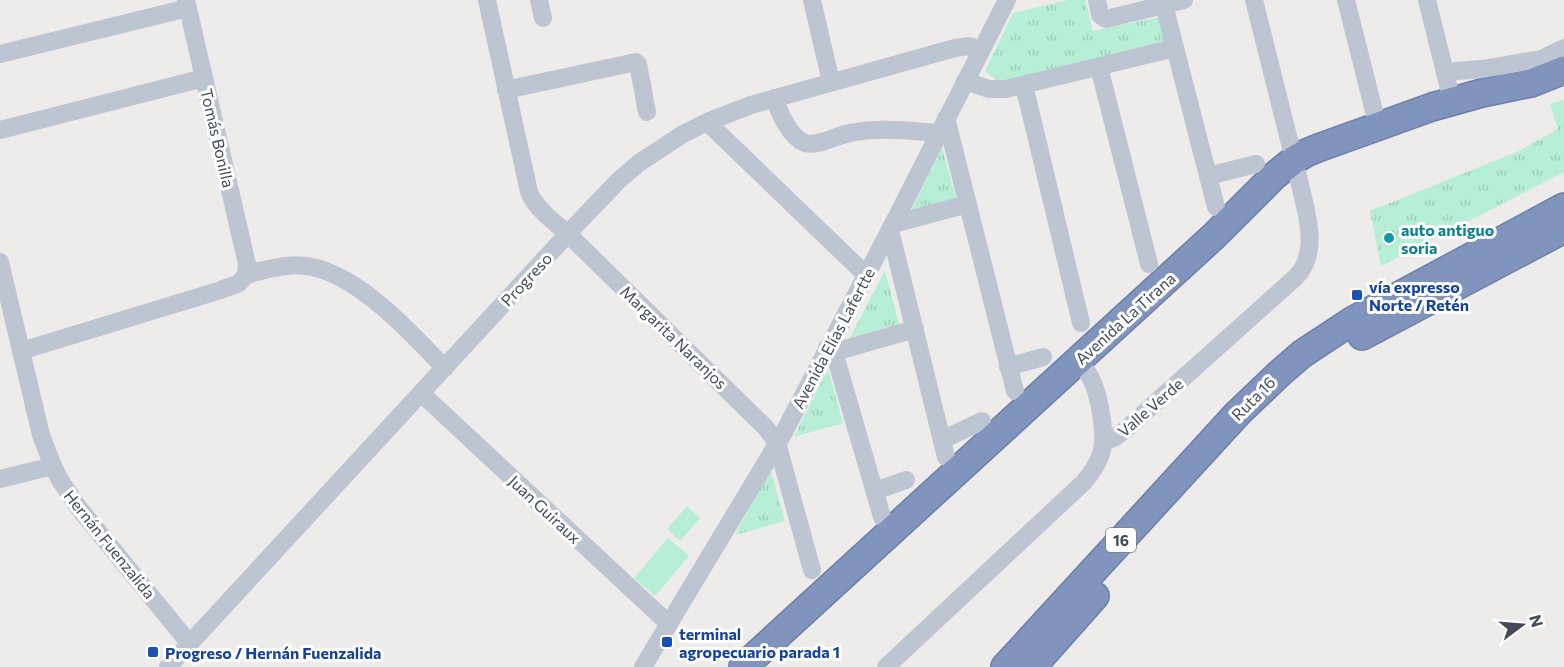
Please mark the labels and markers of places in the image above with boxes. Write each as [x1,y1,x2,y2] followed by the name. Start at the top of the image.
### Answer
[1401,220,1495,257] place label: auto antiguo soria
[1382,231,1396,245] marker: auto antiguo soria
[1369,277,1469,314] place label: vía expresso Norte / Retén
[1350,288,1364,302] marker: vía expresso Norte / Retén
[679,624,840,661] place label: terminal agropecuario parada 1
[660,635,674,649] marker: terminal agropecuario parada 1
[165,643,381,662] place label: Progreso / Hernán Fuenzalida
[146,645,160,659] marker: Progreso / Hernán Fuenzalida

